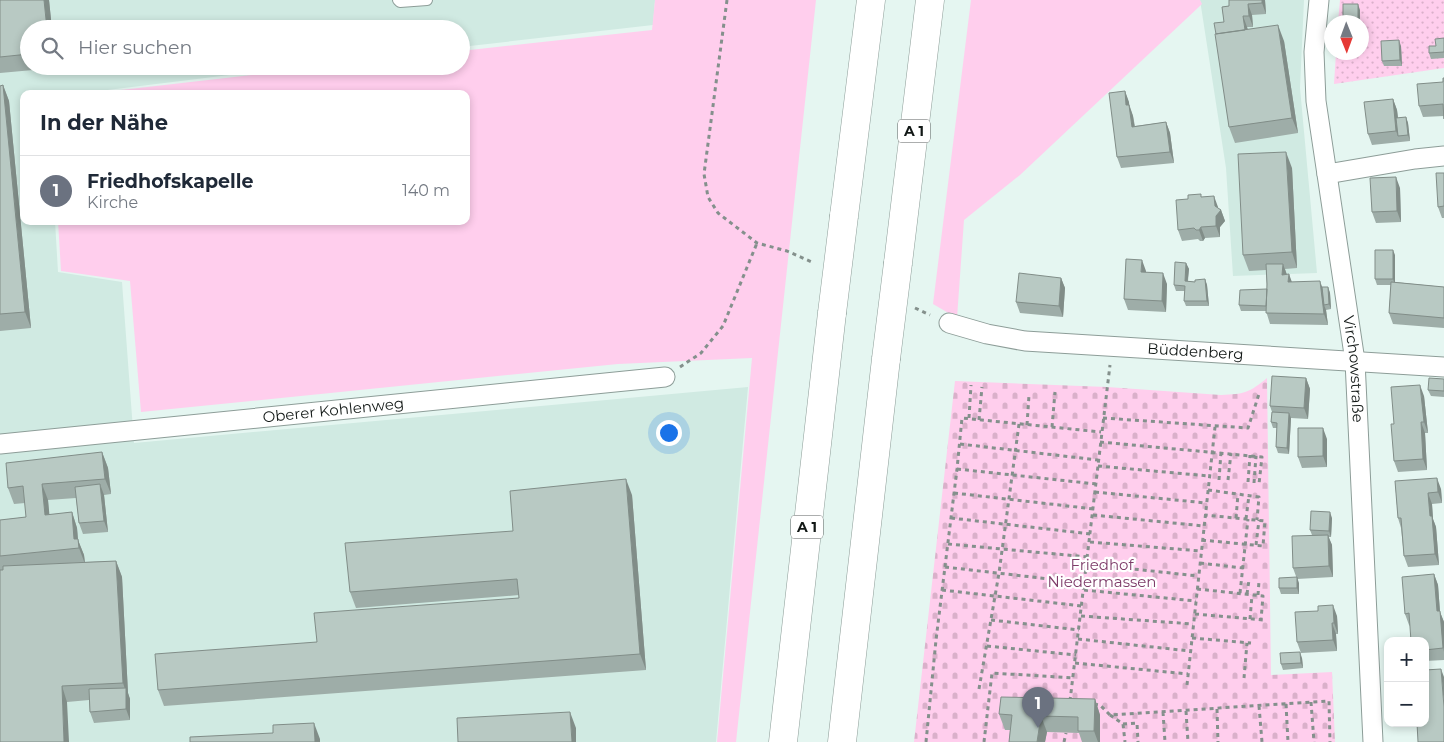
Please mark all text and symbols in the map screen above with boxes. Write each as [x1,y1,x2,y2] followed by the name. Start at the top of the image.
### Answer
[1324,15,1369,60] north arrow
[20,20,470,75] search box
[38,34,66,62] icon: search
[78,36,192,59] text: Hier suchen
[40,110,168,135] text: In der Nähe
[898,120,930,142] road number: A 1
[87,170,254,193] text: Friedhofskapelle
[53,181,59,200] text: 1
[402,181,450,200] text: 140 m
[87,193,138,212] text: Kirche
[1339,314,1368,423] street label: Virchowstraße
[1147,339,1244,364] street label: Büddenberg
[262,393,405,426] street label: Oberer Kohlenweg
[656,420,682,446] your location
[791,516,823,538] road number: A 1
[1047,555,1157,591] park label: Friedhof Niedermassen
[1384,637,1429,727] map controls
[1384,637,1429,682] button: +
[1384,682,1429,727] button: −
[1022,687,1054,728] pin: 1

